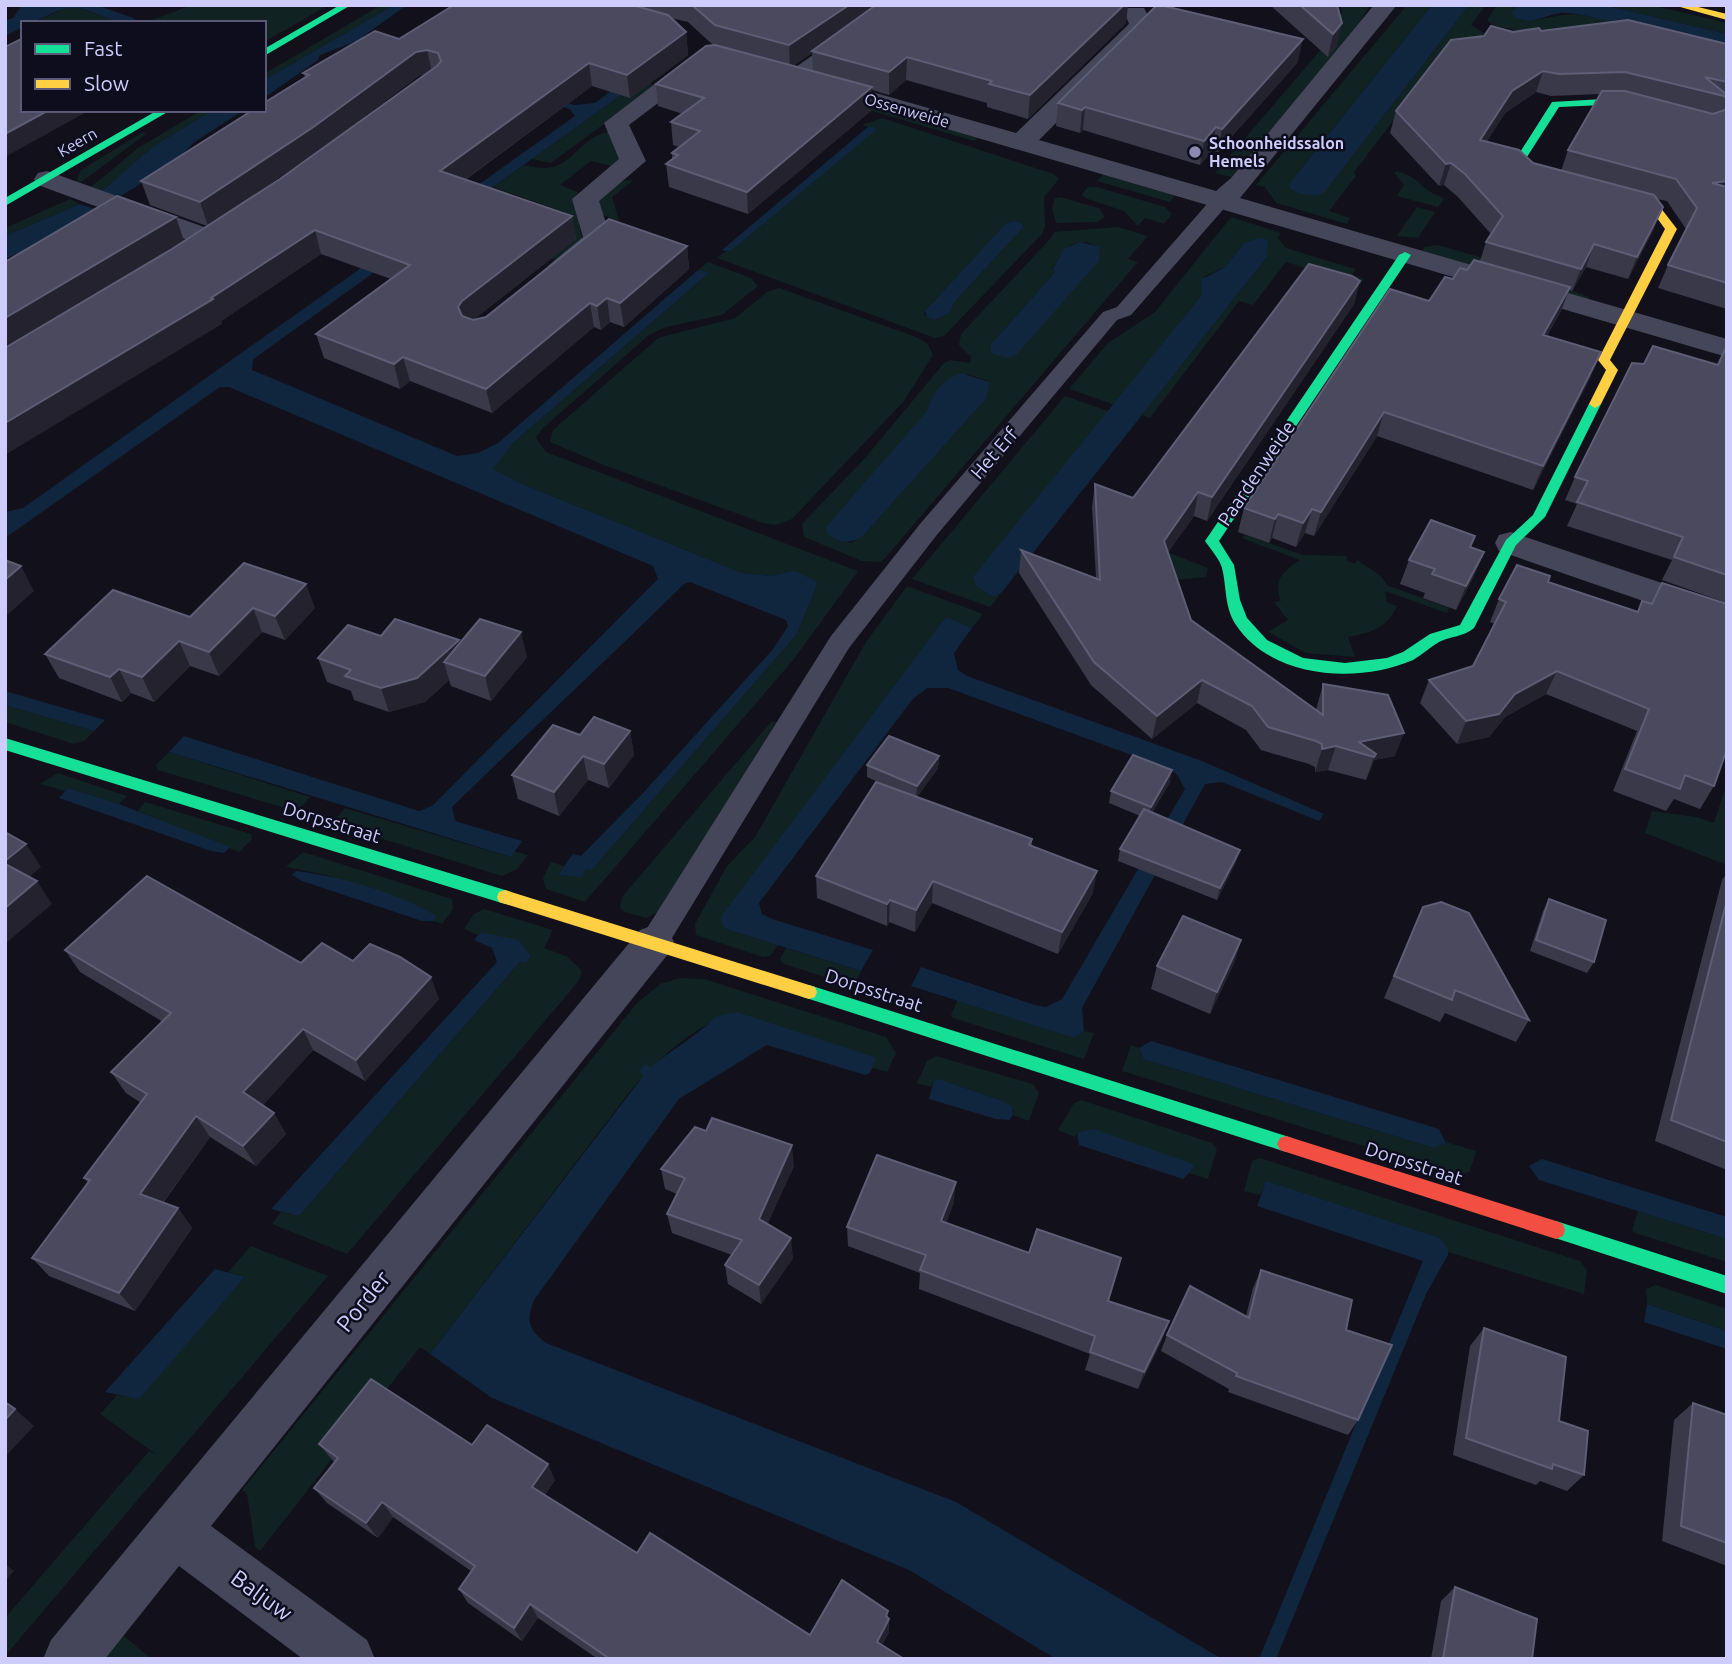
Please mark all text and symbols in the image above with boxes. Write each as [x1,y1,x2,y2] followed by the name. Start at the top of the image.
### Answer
[21,21,266,112] legend
[84,36,122,60] text: Fast
[84,71,129,95] text: Slow
[862,89,952,131] street label: Ossenweide
[54,124,100,160] street label: Keern
[1209,134,1344,170] place label: Schoonheidssalon Hemels
[1187,144,1203,160] marker: Schoonheidssalon Hemels
[1213,416,1299,530] street label: Paardenweide
[966,422,1023,483] street label: Het Erf
[280,797,384,847] street label: Dorpsstraat
[823,964,926,1016] street label: Dorpsstraat
[1363,1137,1466,1189] street label: Dorpsstraat
[331,1266,395,1336] street label: Porder
[227,1565,297,1625] street label: Baljuw

